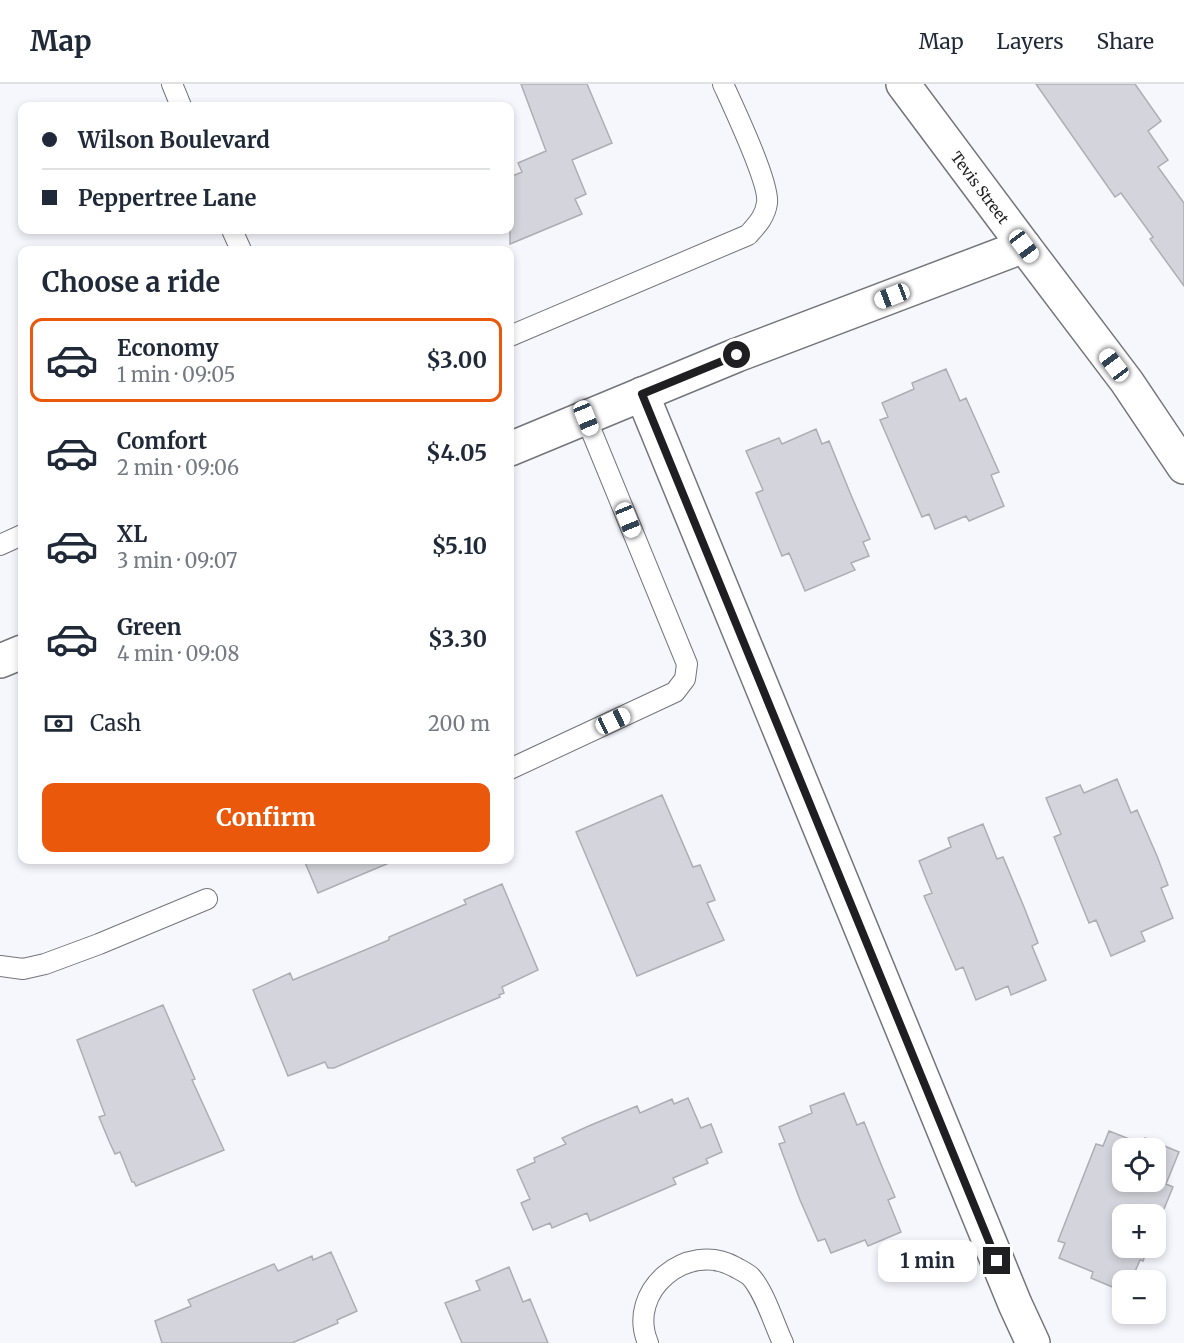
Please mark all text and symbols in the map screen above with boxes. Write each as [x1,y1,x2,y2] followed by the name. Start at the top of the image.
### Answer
[30,23,92,59] text: Map
[919,28,964,55] text: Map
[997,28,1064,55] text: Layers
[1097,28,1154,55] text: Share
[78,126,270,154] text: Wilson Boulevard
[947,148,1013,227] street label: Tevis Street
[78,184,256,212] text: Peppertree Lane
[1006,226,1042,266] car
[42,265,220,299] text: Choose a ride
[872,281,912,311] car
[45,333,99,387] icon: car
[117,334,218,362] text: Economy
[723,341,750,368] route start
[1096,345,1132,385] car
[426,346,487,374] text: $3.00
[117,362,235,387] text: 1 min · 09:05
[571,398,601,438] car
[45,426,99,480] icon: car
[117,427,207,455] text: Comfort
[426,439,487,467] text: $4.05
[117,455,239,480] text: 2 min · 09:06
[613,500,643,540] car
[45,519,99,573] icon: car
[117,520,147,548] text: XL
[432,532,487,560] text: $5.10
[117,548,238,573] text: 3 min · 09:07
[45,612,99,666] icon: car
[117,613,181,641] text: Green
[428,625,487,653] text: $3.30
[117,641,239,666] text: 4 min · 09:08
[593,705,633,737] car
[42,707,75,740] icon: cash
[90,709,141,737] text: Cash
[428,711,490,736] text: 200 m
[42,783,490,852] button: Confirm
[1112,1138,1166,1324] map controls
[1112,1138,1166,1192] button: locate
[1112,1204,1166,1258] button: +
[877,1240,976,1282] callout: 1 min
[983,1247,1010,1274] route end
[900,1248,955,1273] text: 1 min
[1112,1270,1166,1324] button: −

